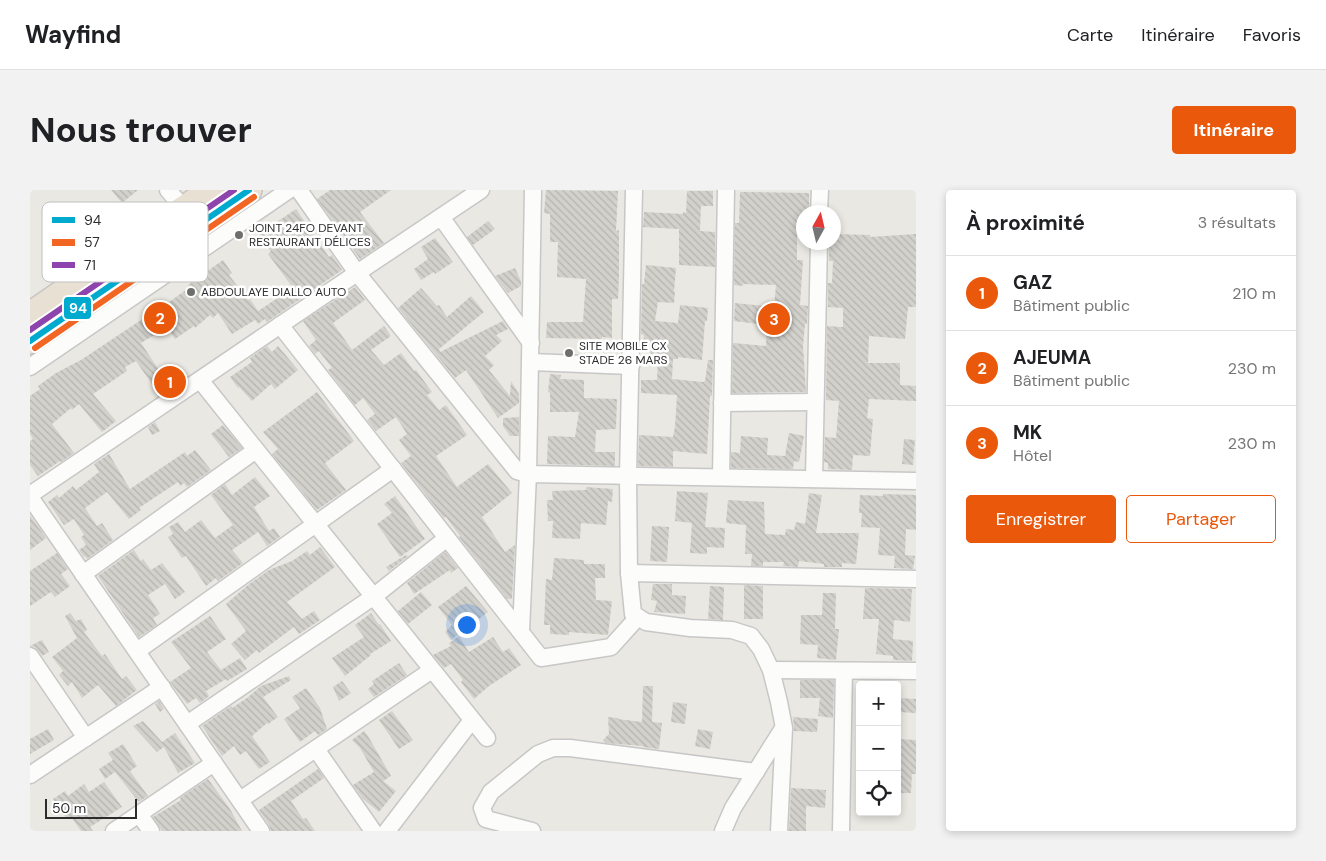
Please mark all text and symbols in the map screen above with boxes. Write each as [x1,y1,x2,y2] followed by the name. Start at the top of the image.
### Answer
[25,19,121,50] text: Wayfind
[1067,23,1113,47] text: Carte
[1141,23,1215,47] text: Itinéraire
[1243,23,1301,47] text: Favoris
[1172,106,1296,154] button: Itinéraire
[30,107,252,153] text: Nous trouver
[42,202,208,282] legend
[796,205,841,250] north arrow
[966,209,1085,237] text: À proximité
[84,211,102,229] text: 94
[1198,212,1276,233] text: 3 résultats
[249,220,371,250] place label: JOINT 24FO DEVANT RESTAURANT DÉLICES
[233,229,245,241] marker: JOINT 24FO DEVANT RESTAURANT DÉLICES
[84,233,100,251] text: 57
[84,256,96,274] text: 71
[1013,270,1052,295] text: GAZ
[979,283,985,304] text: 1
[1232,283,1276,304] text: 210 m
[201,284,346,300] place label: ABDOULAYE DIALLO AUTO
[185,286,197,298] marker: ABDOULAYE DIALLO AUTO
[1013,295,1130,316] text: Bâtiment public
[63,296,92,320] line badge: 94
[69,299,87,317] text: 94
[144,299,176,337] pin: 2
[758,300,790,338] pin: 3
[579,338,668,368] place label: SITE MOBILE CX STADE 26 MARS
[1013,345,1091,370] text: AJEUMA
[563,347,575,359] marker: SITE MOBILE CX STADE 26 MARS
[977,358,987,379] text: 2
[1228,358,1276,379] text: 230 m
[154,363,186,401] pin: 1
[1013,370,1130,391] text: Bâtiment public
[1013,420,1042,445] text: MK
[977,433,987,454] text: 3
[1228,433,1276,454] text: 230 m
[1013,445,1052,466] text: Hôtel
[966,495,1116,543] button: Enregistrer
[1126,495,1276,543] button: Partager
[454,612,480,638] your location
[856,681,901,816] map controls
[856,681,901,726] button: +
[856,726,901,771] button: −
[856,771,901,816] button: locate
[45,796,138,819] scale bar
[52,799,86,817] text: 50 m

